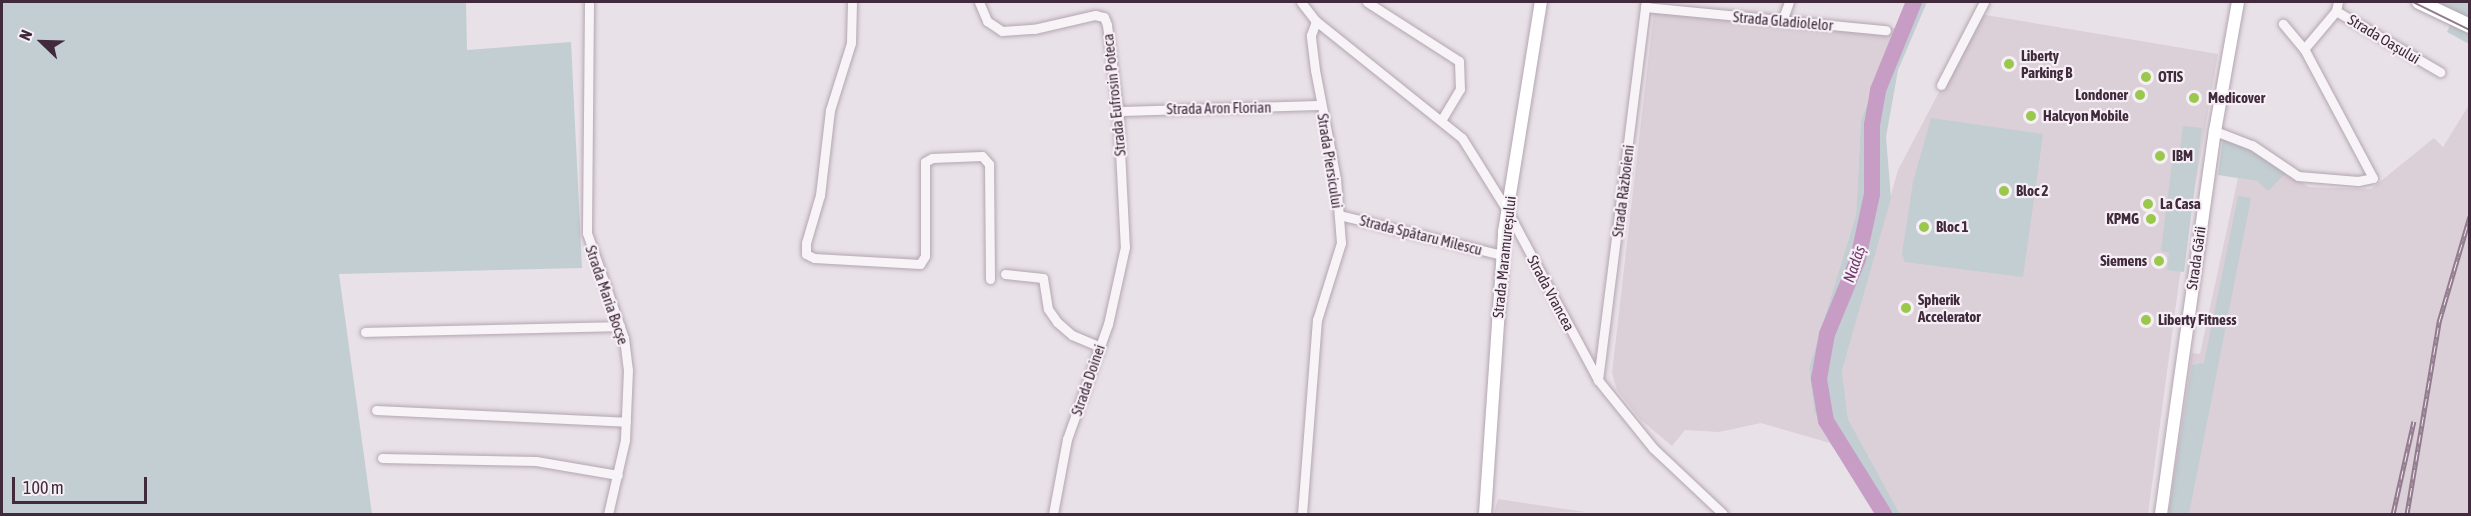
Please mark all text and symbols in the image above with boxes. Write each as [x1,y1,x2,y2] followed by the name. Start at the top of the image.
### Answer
[1732,8,1834,34] street label: Strada Gladiolelor
[2345,10,2423,68] street label: Strada Oașului
[12,12,72,72] north arrow
[15,27,36,43] text: N
[1099,33,1129,157] street label: Strada Eufrosin Poteca
[2021,46,2072,81] place label: Liberty Parking B
[2002,57,2016,71] marker: Liberty Parking B
[2158,68,2183,86] place label: OTIS
[2139,70,2153,84] marker: OTIS
[2075,86,2128,104] place label: Londoner
[2133,88,2147,102] marker: Londoner
[2185,89,2203,107] marker: Medicover
[2208,89,2265,107] place label: Medicover
[1166,98,1272,118] street label: Strada Aron Florian
[2043,107,2129,125] place label: Halcyon Mobile
[2024,109,2038,123] marker: Halcyon Mobile
[1314,112,1346,210] street label: Strada Piersicului
[1608,144,1638,238] street label: Strada Războieni
[2172,147,2193,165] place label: IBM
[2153,149,2167,163] marker: IBM
[2016,182,2049,200] place label: Bloc 2
[1997,184,2011,198] marker: Bloc 2
[1489,195,1519,319] street label: Strada Maramureșului
[2160,195,2201,213] place label: La Casa
[2141,197,2155,211] marker: La Casa
[2106,210,2139,228] place label: KPMG
[1358,211,1484,259] street label: Strada Spătaru Milescu
[2144,212,2158,226] marker: KPMG
[1936,218,1969,236] place label: Bloc 1
[1917,220,1931,234] marker: Bloc 1
[2183,225,2209,291] street label: Strada Gării
[582,243,632,347] street label: Strada Maria Bocșe
[1839,243,1869,285] water label: Nadăș
[1524,252,1578,334] street label: Strada Vrancea
[2100,252,2147,270] place label: Siemens
[2152,254,2166,268] marker: Siemens
[1918,290,1981,325] place label: Spherik Accelerator
[1899,301,1913,315] marker: Spherik Accelerator
[2158,311,2236,329] place label: Liberty Fitness
[2139,313,2153,327] marker: Liberty Fitness
[1067,342,1109,418] street label: Strada Doinei
[15,465,150,503] scale bar
[23,477,64,498] text: 100 m

